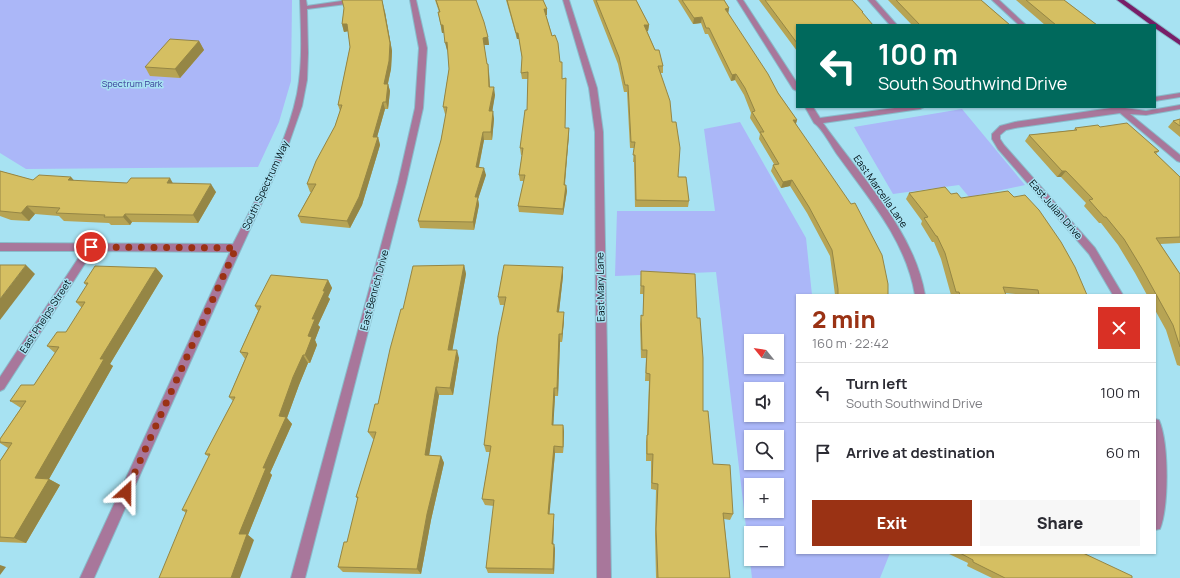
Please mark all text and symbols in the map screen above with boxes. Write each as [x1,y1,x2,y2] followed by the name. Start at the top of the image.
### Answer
[878,35,958,73] text: 100 m
[812,40,864,92] icon: left
[878,71,1067,95] text: South Southwind Drive
[102,77,163,90] park label: Spectrum Park
[238,137,292,232] street label: South Spectrum Way
[851,152,911,230] street label: East Marcella Lane
[1026,176,1086,242] street label: East Julian Drive
[74,230,108,264] pin
[80,236,102,258] icon: arrive
[356,248,392,332] street label: East Benrich Drive
[592,252,608,322] street label: East Mary Lane
[16,276,74,356] street label: East Phelps Street
[812,302,876,335] text: 2 min
[1098,307,1140,349] button: close
[744,334,784,374] north arrow
[744,334,784,566] map controls
[812,334,889,352] text: 160 m · 22:42
[846,373,908,394] text: Turn left
[744,382,784,422] button: sound
[812,382,834,404] icon: left
[1100,382,1140,403] text: 100 m
[846,394,983,412] text: South Southwind Drive
[744,430,784,470] button: search
[812,442,834,464] icon: arrive
[846,442,995,463] text: Arrive at destination
[1106,442,1140,463] text: 60 m
[105,471,147,513] position arrow
[744,478,784,518] button: +
[812,500,972,546] button: Exit
[980,500,1140,546] button: Share
[744,526,784,566] button: −

